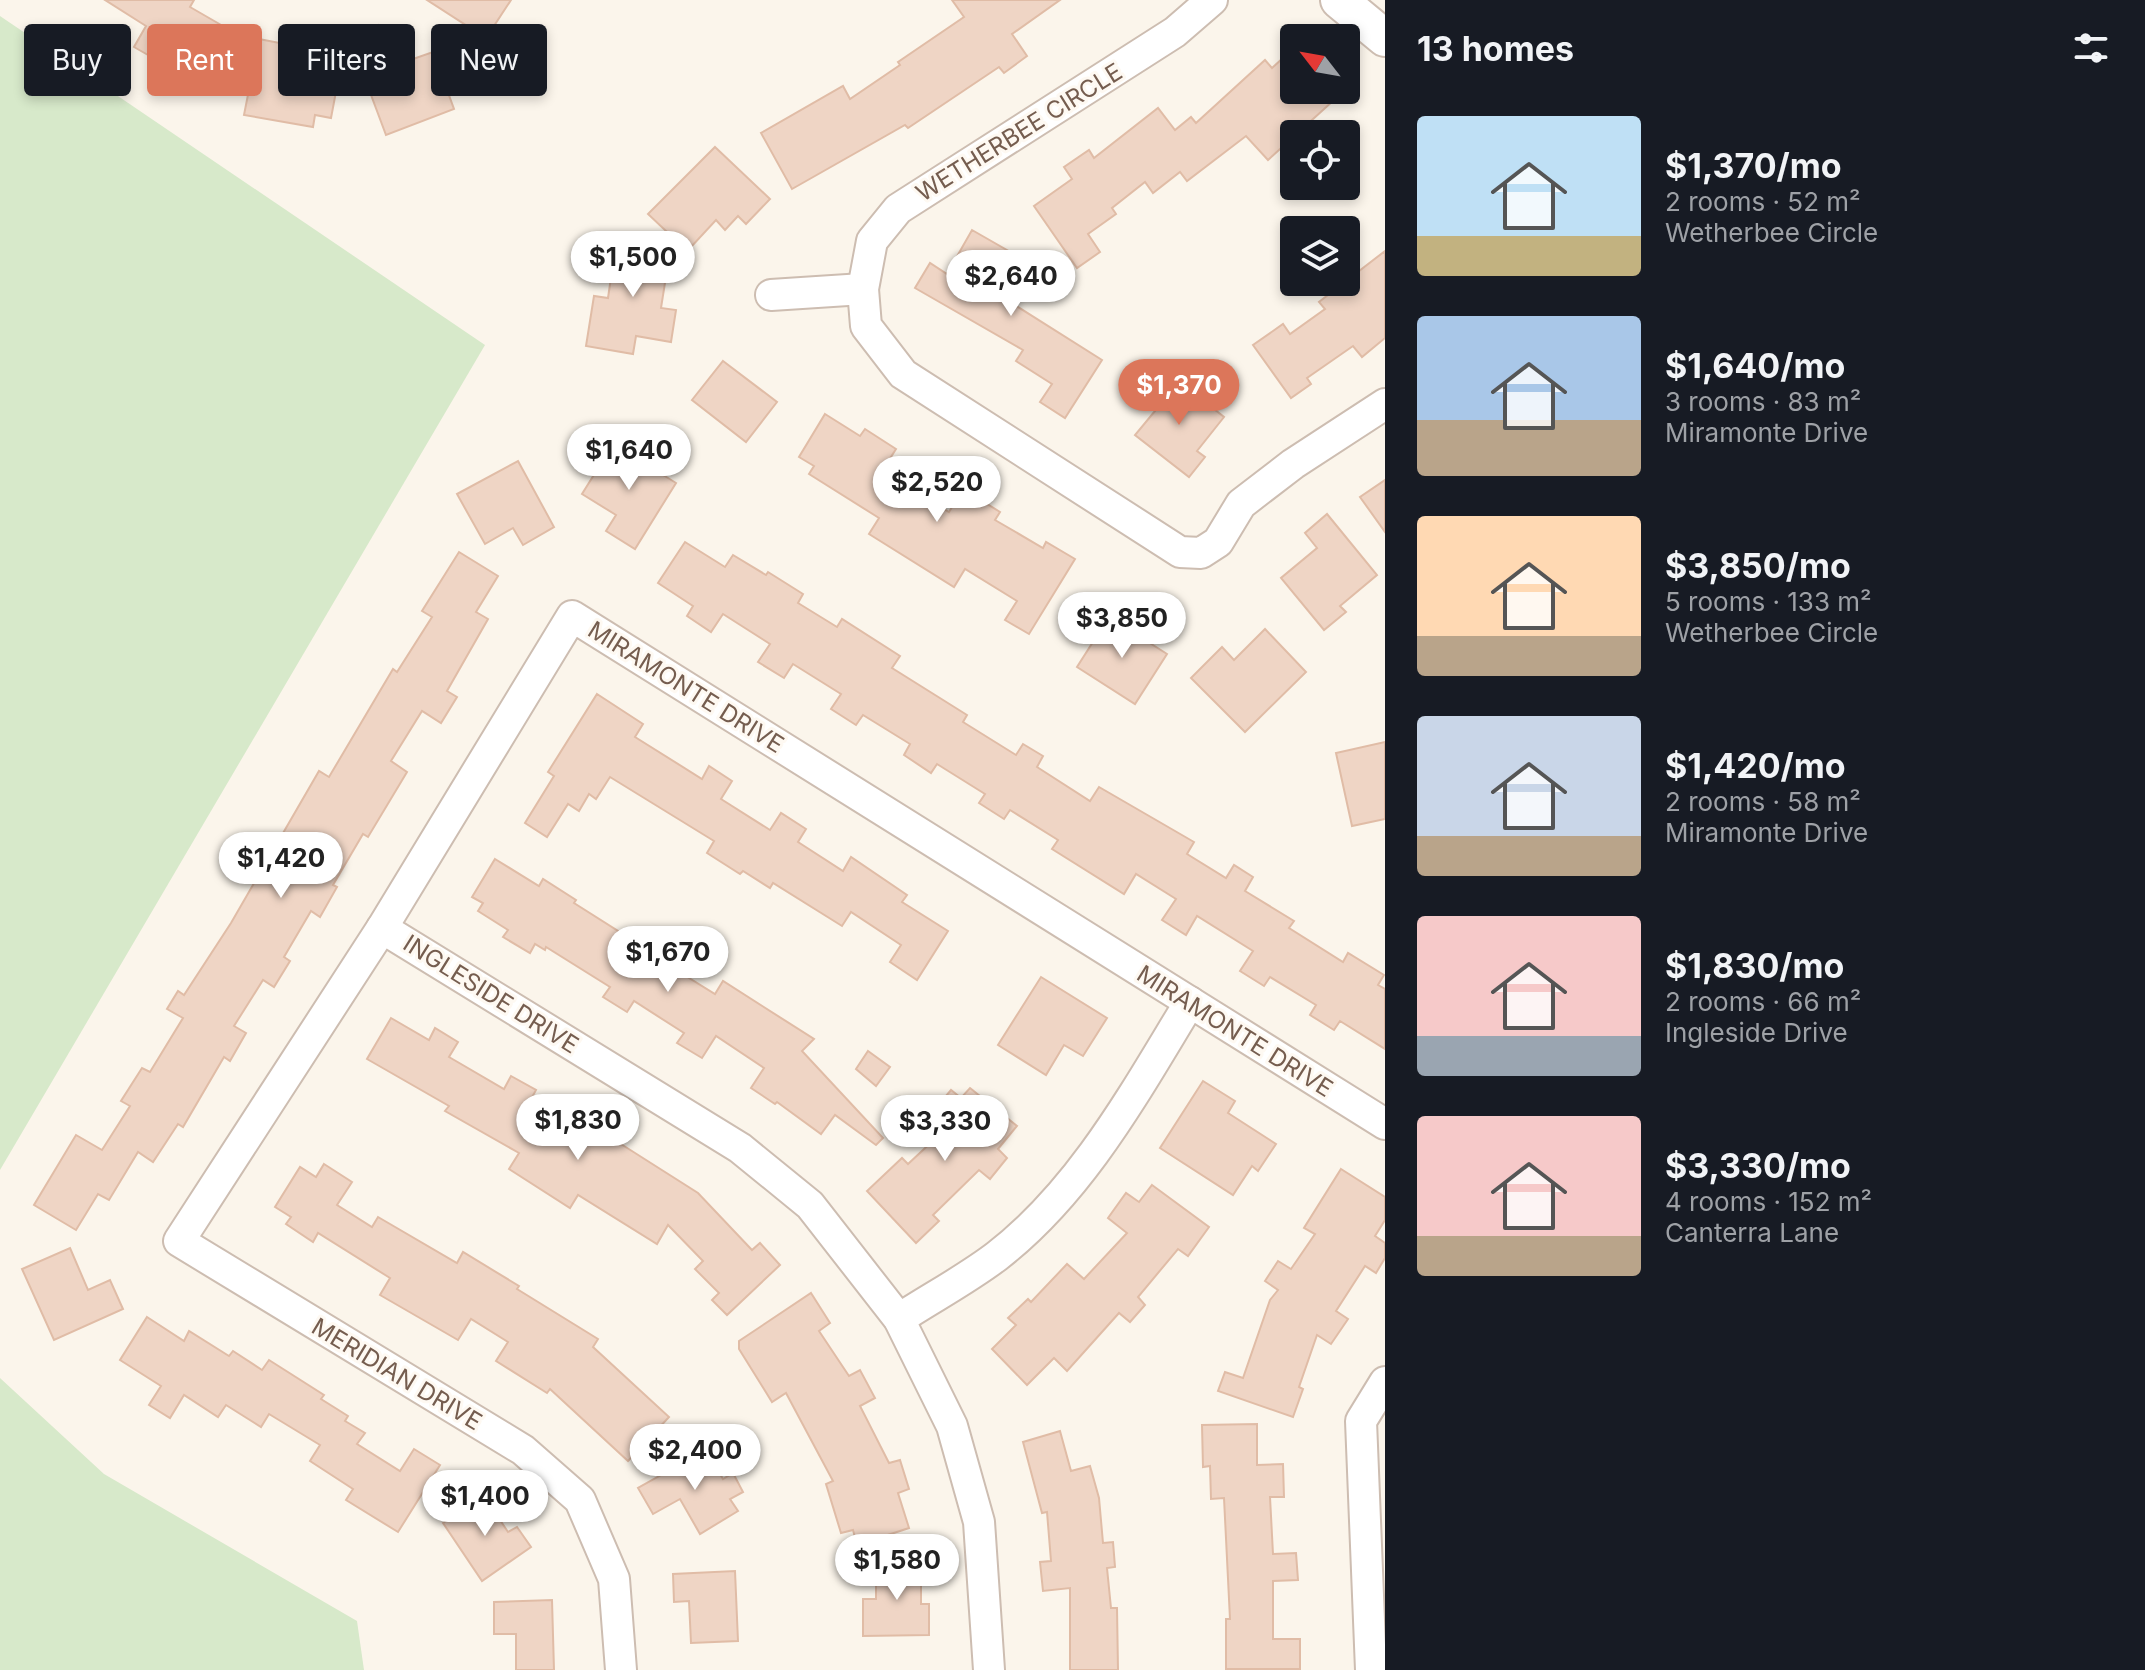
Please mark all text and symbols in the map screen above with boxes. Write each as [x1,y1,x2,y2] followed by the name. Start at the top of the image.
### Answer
[24,24,131,96] chip: Buy
[147,24,262,96] chip: Rent
[278,24,415,96] chip: Filters
[431,24,547,96] chip: New
[1280,24,1360,104] north arrow
[1280,24,1360,296] map controls
[2069,26,2113,70] icon: filters
[1417,28,1574,69] text: 13 homes
[911,57,1127,207] street label: WETHERBEE CIRCLE
[1280,120,1360,200] button: locate
[1665,145,1842,186] text: $1,370/mo
[1481,148,1577,244] icon: home
[1665,186,1861,217] text: 2 rooms · 52 m²
[1280,216,1360,296] button: layers
[1665,217,1878,248] text: Wetherbee Circle
[568,231,698,299] pin: $1,500
[589,241,677,272] text: $1,500
[946,250,1076,318] pin: $2,640
[964,260,1058,291] text: $2,640
[1665,345,1845,386] text: $1,640/mo
[1481,348,1577,444] icon: home
[1114,359,1244,427] pin: $1,370
[1136,369,1222,400] text: $1,370
[1665,386,1861,417] text: 3 rooms · 83 m²
[1665,417,1868,448] text: Miramonte Drive
[564,424,694,492] pin: $1,640
[585,434,673,465] text: $1,640
[872,456,1002,524] pin: $2,520
[891,466,983,497] text: $2,520
[1665,545,1851,586] text: $3,850/mo
[1481,548,1577,644] icon: home
[1665,586,1872,617] text: 5 rooms · 133 m²
[1057,592,1187,660] pin: $3,850
[1076,602,1168,633] text: $3,850
[583,615,789,759] street label: MIRAMONTE DRIVE
[1665,617,1878,648] text: Wetherbee Circle
[1665,745,1846,786] text: $1,420/mo
[1481,748,1577,844] icon: home
[1665,786,1861,817] text: 2 rooms · 58 m²
[1665,817,1868,848] text: Miramonte Drive
[216,832,346,900] pin: $1,420
[237,842,325,873] text: $1,420
[603,926,733,994] pin: $1,670
[398,928,584,1060] street label: INGLESIDE DRIVE
[625,936,711,967] text: $1,670
[1665,945,1844,986] text: $1,830/mo
[1481,948,1577,1044] icon: home
[1132,959,1338,1103] street label: MIRAMONTE DRIVE
[1665,986,1861,1017] text: 2 rooms · 66 m²
[1665,1017,1848,1048] text: Ingleside Drive
[513,1094,643,1162] pin: $1,830
[880,1095,1010,1163] pin: $3,330
[534,1104,622,1135] text: $1,830
[899,1105,991,1136] text: $3,330
[1665,1145,1851,1186] text: $3,330/mo
[1481,1148,1577,1244] icon: home
[1665,1186,1872,1217] text: 4 rooms · 152 m²
[1665,1217,1839,1248] text: Canterra Lane
[307,1312,487,1436] street label: MERIDIAN DRIVE
[630,1424,760,1492] pin: $2,400
[648,1434,742,1465] text: $2,400
[420,1470,550,1538] pin: $1,400
[440,1480,530,1511] text: $1,400
[832,1534,962,1602] pin: $1,580
[853,1544,941,1575] text: $1,580

